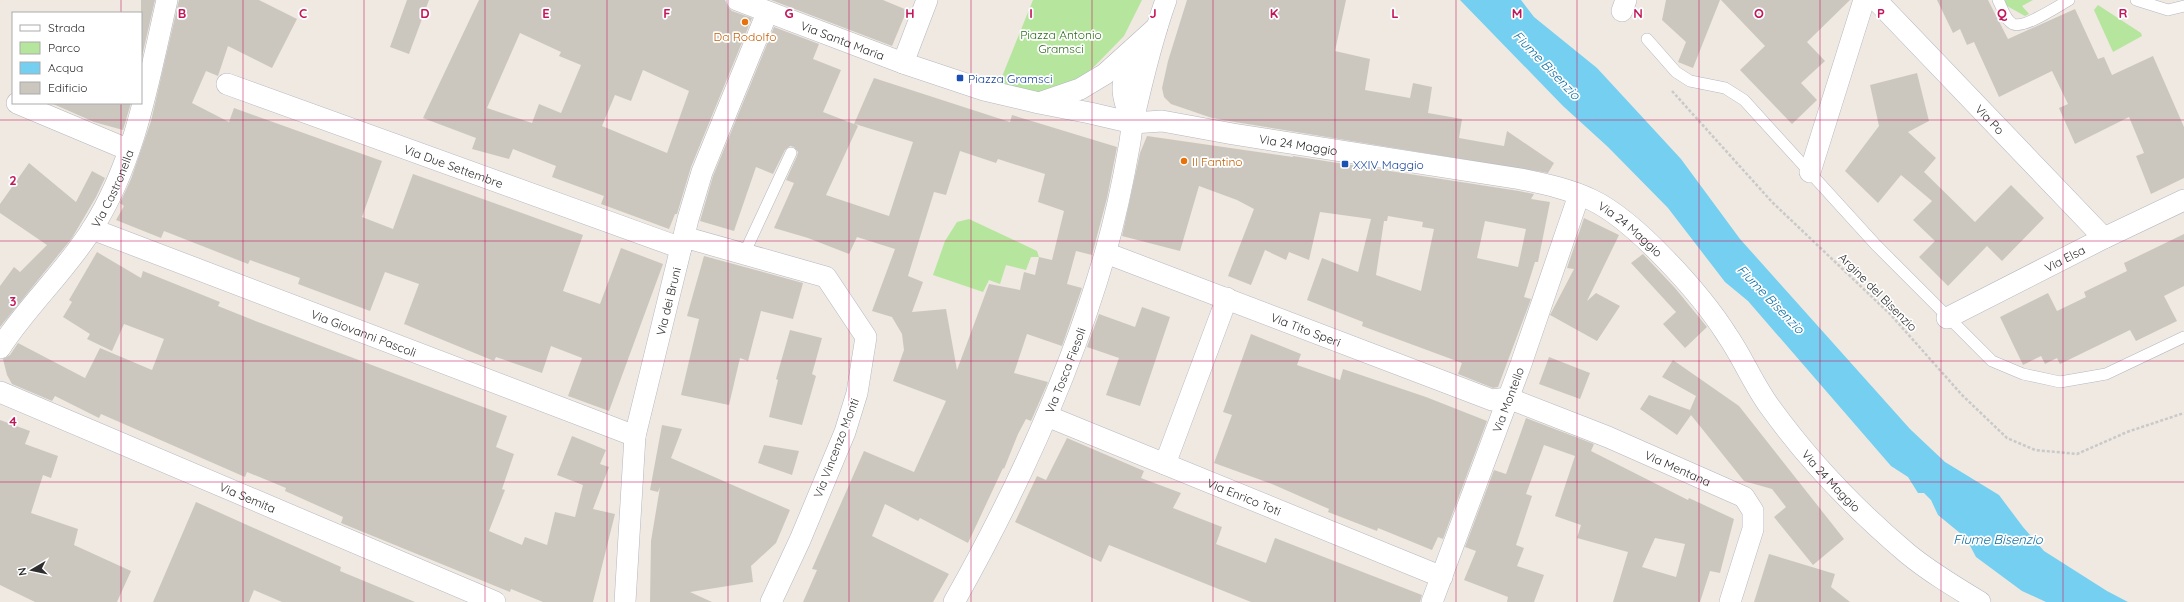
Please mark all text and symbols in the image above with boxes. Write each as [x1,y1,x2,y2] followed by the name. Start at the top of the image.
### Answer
[178,5,186,21] text: B
[299,5,307,21] text: C
[420,5,430,21] text: D
[542,5,550,21] text: E
[663,5,671,21] text: F
[784,5,794,21] text: G
[905,5,915,21] text: H
[1029,5,1033,21] text: I
[1149,5,1157,21] text: J
[1270,5,1279,21] text: K
[1391,5,1399,21] text: L
[1512,5,1522,21] text: M
[1633,5,1643,21] text: N
[1754,5,1764,21] text: O
[1877,5,1885,21] text: P
[1997,5,2008,21] text: Q
[2119,5,2128,21] text: R
[12,12,142,104] legend
[740,17,750,27] marker: Da Rodolfo
[799,17,887,63] street label: Via Santa Maria
[48,20,85,35] text: Strada
[1020,27,1102,56] park label: Piazza Antonio Gramsci
[1510,27,1585,104] water label: Fiume Bisenzio
[714,29,776,44] place label: Da Rodolfo
[48,40,80,55] text: Parco
[48,60,83,75] text: Acqua
[968,71,1052,86] place label: Piazza Gramsci
[955,73,965,83] marker: Piazza Gramsci
[48,80,88,95] text: Edificio
[1972,101,2008,137] street label: Via Po
[1258,131,1339,158] street label: Via 24 Maggio
[402,141,506,191] street label: Via Due Settembre
[87,147,136,230] street label: Via Castronella
[1192,154,1243,169] place label: Il Fantino
[1179,156,1189,166] marker: Il Fantino
[1353,157,1424,172] place label: XXIV Maggio
[1340,159,1350,169] marker: XXIV Maggio
[9,172,17,188] text: 2
[1596,198,1666,260] street label: Via 24 Maggio
[2042,241,2088,275] street label: Via Elsa
[1836,250,1920,334] street label: Argine del Bisenzio
[1734,261,1809,338] water label: Fiume Bisenzio
[652,266,683,337] street label: Via dei Bruni
[10,293,17,309] text: 3
[309,306,419,360] street label: Via Giovanni Pascoli
[1269,309,1343,349] street label: Via Tito Speri
[1041,325,1088,416] street label: Via Tosca Fiesoli
[1489,365,1527,434] street label: Via Montello
[810,396,862,500] street label: Via Vincenzo Monti
[9,413,17,429] text: 4
[1799,446,1864,515] street label: Via 24 Maggio
[1643,447,1713,489] street label: Via Mentana
[1205,475,1283,518] street label: Via Enrico Toti
[217,479,278,516] street label: Via Semita
[1953,531,2044,547] water label: Fiume Bisenzio
[12,550,52,590] north arrow
[15,566,30,577] text: N

